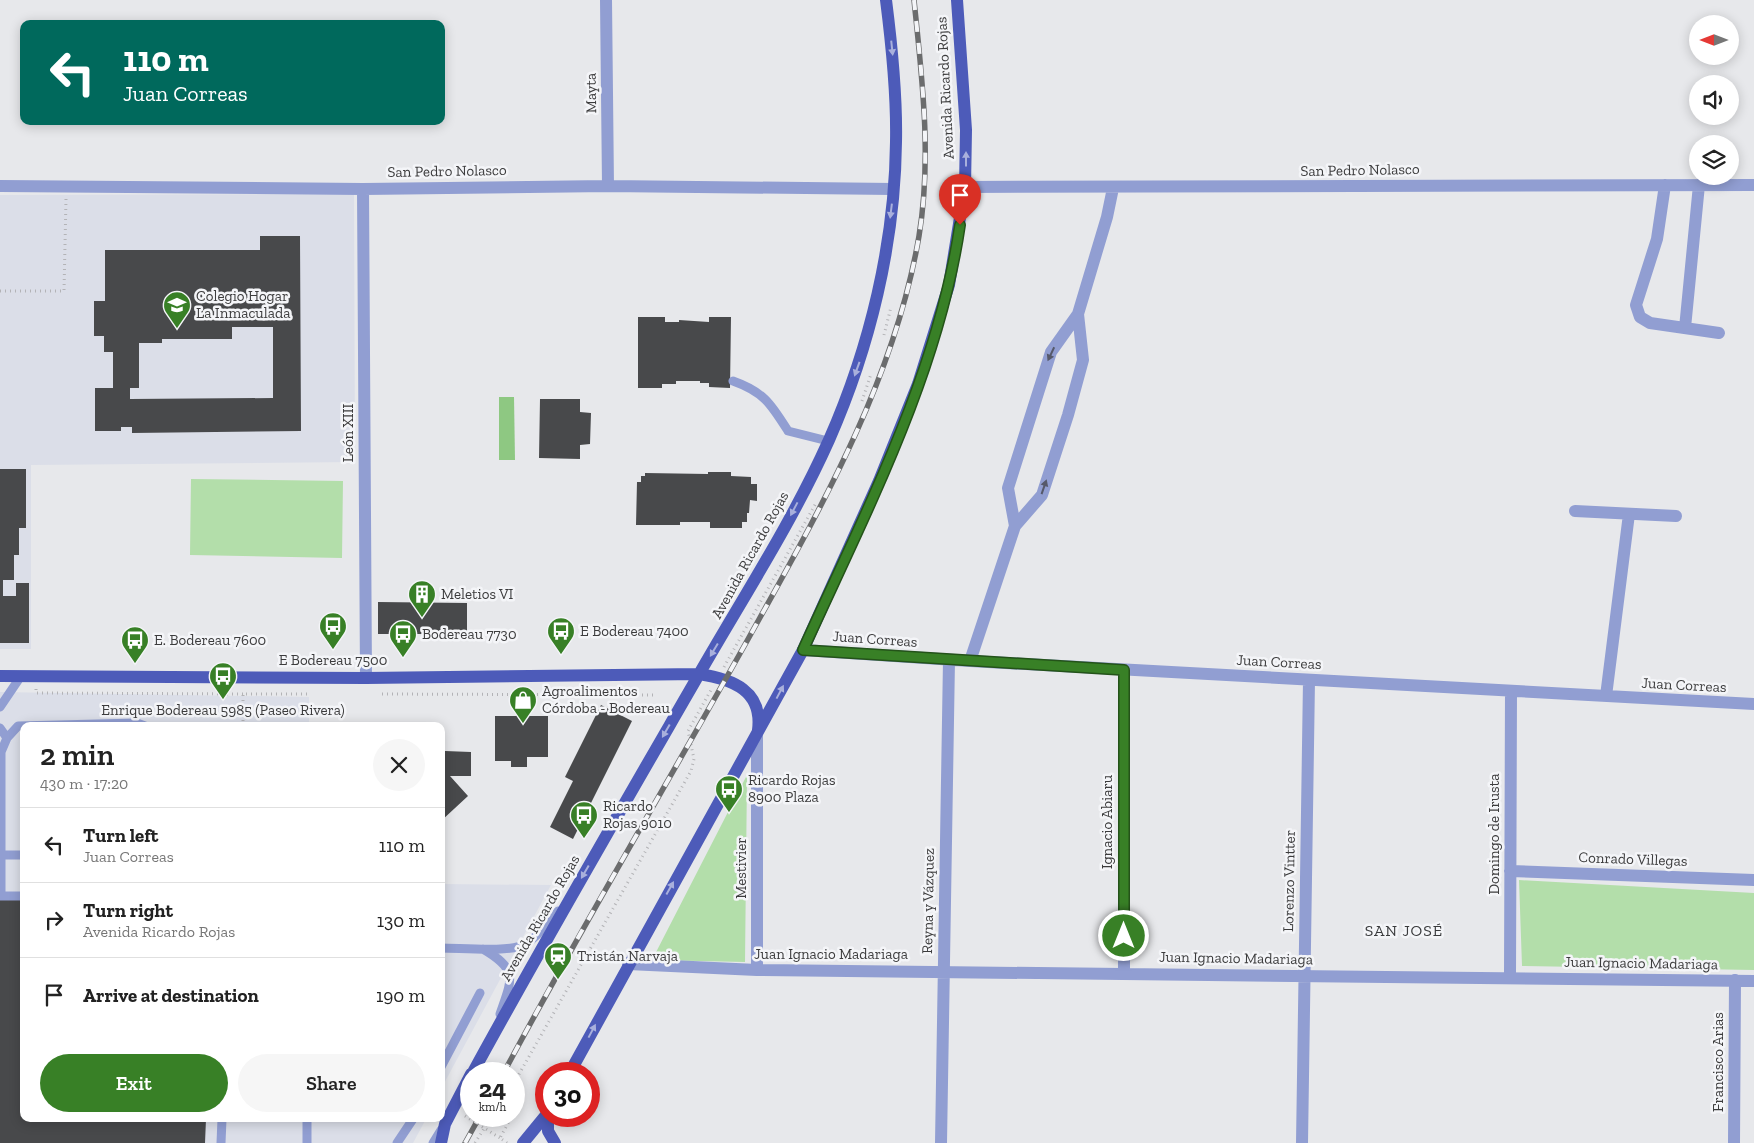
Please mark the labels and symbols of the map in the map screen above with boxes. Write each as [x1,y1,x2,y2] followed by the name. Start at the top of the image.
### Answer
[1689,15,1739,65] north arrow
[932,16,958,160] street label: Avenida Ricardo Rojas
[888,41,896,57] one-way arrow
[582,73,600,113] street label: Mayta
[962,150,970,166] one-way arrow
[1300,160,1420,180] street label: San Pedro Nolasco
[387,161,507,181] street label: San Pedro Nolasco
[939,174,981,225] pin
[887,203,895,219] one-way arrow
[196,287,291,322] place label: Colegio Hogar La Inmaculada
[162,290,192,329] school or university icon: Colegio Hogar La Inmaculada
[1047,347,1055,361] one-way arrow
[853,362,861,377] one-way arrow
[339,403,357,462] street label: León XIII
[1041,479,1049,494] one-way arrow
[708,488,792,622] street label: Avenida Ricardo Rojas
[790,502,799,515] one-way arrow
[407,579,437,618] building icon: Meletios VI
[441,585,514,603] place label: Meletios VI
[318,611,348,650] bus stop icon: E Bodereau 7500
[546,616,576,655] bus stop icon: E Bodereau 7400
[388,619,418,658] bus stop icon: Bodereau 7730
[580,622,689,640] place label: E Bodereau 7400
[120,625,150,664] bus stop icon: E. Bodereau 7600
[422,625,517,643] place label: Bodereau 7730
[832,627,918,651] street label: Juan Correas
[154,631,266,649] place label: E. Bodereau 7600
[709,643,718,656] one-way arrow
[279,651,387,669] place label: E Bodereau 7500
[1236,651,1322,673] street label: Juan Correas
[208,661,238,700] bus stop icon: Enrique Bodereau 5985 (Paseo Rivera)
[1641,674,1727,696] street label: Juan Correas
[542,682,671,717] place label: Agroalimentos Córdoba - Bodereau
[508,685,538,724] shop icon: Agroalimentos Córdoba - Bodereau
[776,685,784,700] one-way arrow
[101,701,345,719] place label: Enrique Bodereau 5985 (Paseo Rivera)
[662,724,670,739] one-way arrow
[748,771,836,806] place label: Ricardo Rojas 8900 Plaza
[714,774,744,813] bus stop icon: Ricardo Rojas 8900 Plaza
[1098,774,1116,869] street label: Ignacio Abiaru
[1485,774,1503,894] street label: Domingo de Irusta
[603,797,672,832] place label: Ricardo Rojas 9010
[569,800,599,839] bus stop icon: Ricardo Rojas 9010
[1279,830,1299,932] street label: Lorenzo Vintter
[732,837,750,899] street label: Mestivier
[918,848,938,954] street label: Reyna y Vázquez
[1578,848,1688,870] street label: Conrado Villegas
[497,852,583,984] street label: Avenida Ricardo Rojas
[580,866,589,879] one-way arrow
[666,881,674,896] one-way arrow
[1097,909,1149,961] position arrow
[1365,921,1443,940] district label: SAN JOSÉ
[543,941,573,980] station icon: Tristán Narvaja
[754,945,908,963] street label: Juan Ignacio Madariaga
[577,947,678,965] place label: Tristán Narvaja
[1159,948,1313,968] street label: Juan Ignacio Madariaga
[1564,953,1718,973] street label: Juan Ignacio Madariaga
[1709,1012,1727,1112] street label: Francisco Arias
[588,1023,596,1038] one-way arrow
[535,1062,600,1127] speed limit sign: 30

